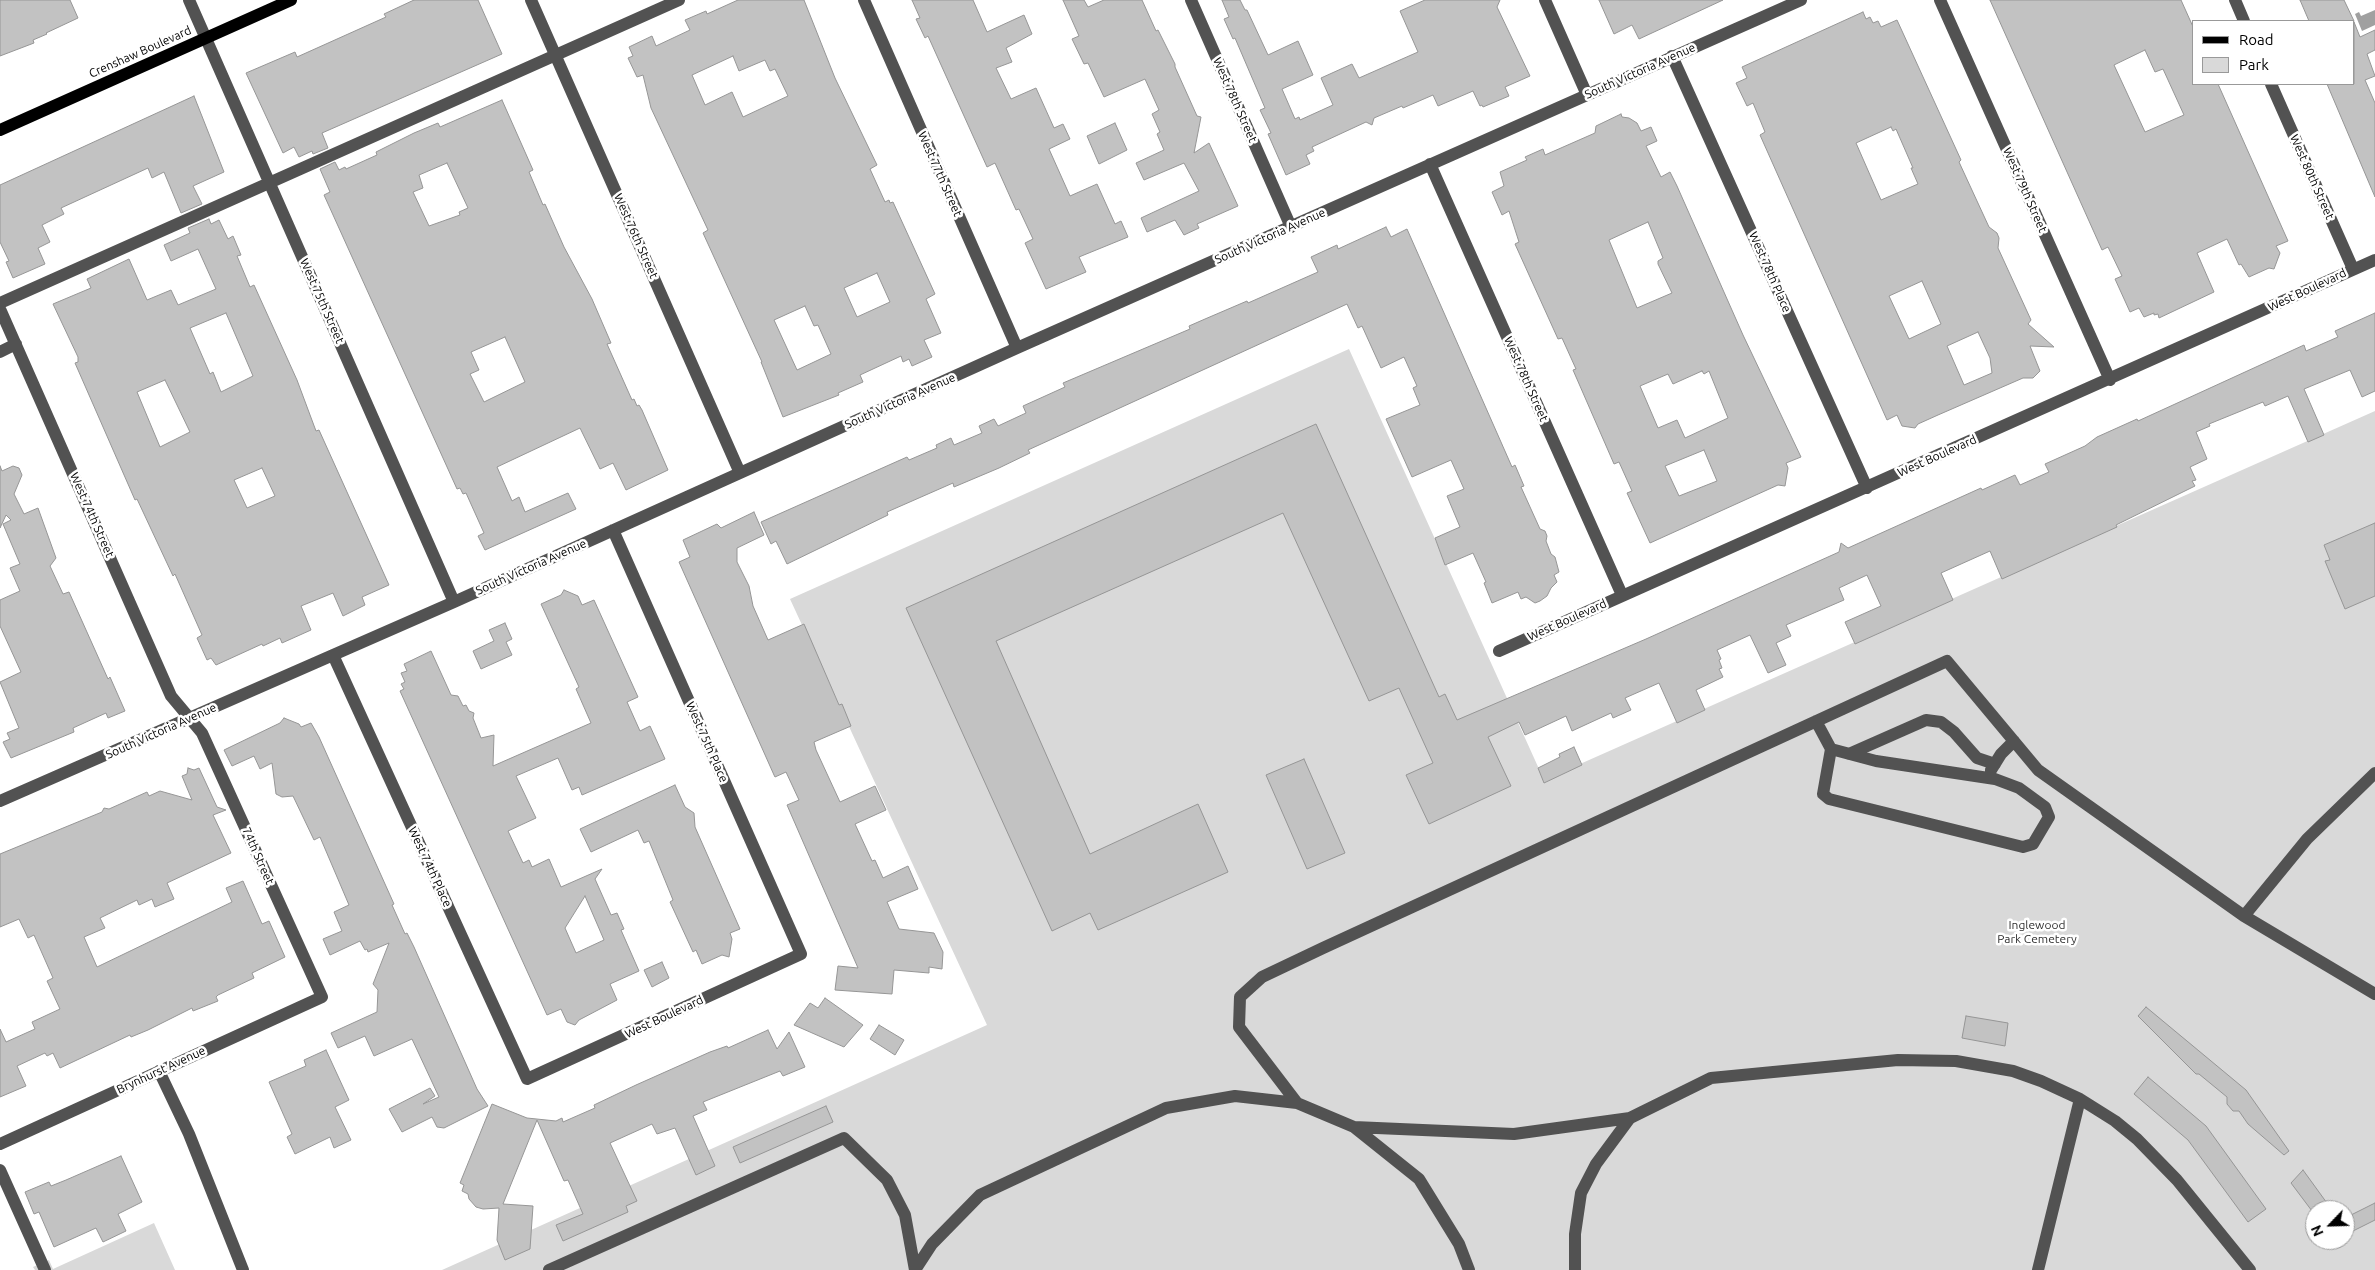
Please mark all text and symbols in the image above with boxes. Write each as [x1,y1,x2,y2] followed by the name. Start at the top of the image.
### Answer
[2192,20,2355,85] legend
[87,23,193,81] street label: Crenshaw Boulevard
[2239,31,2274,48] text: Road
[1582,40,1698,102] street label: South Victoria Avenue
[1210,55,1260,145] street label: West 78th Street
[2239,56,2269,73] text: Park
[915,129,965,219] street label: West 77th Street
[2287,132,2337,222] street label: West 80th Street
[2000,145,2050,235] street label: West 79th Street
[611,191,661,281] street label: West 76th Street
[1212,205,1328,267] street label: South Victoria Avenue
[1746,229,1794,315] street label: West 78th Place
[297,256,347,346] street label: West 75th Street
[2265,266,2349,314] street label: West Boulevard
[1501,334,1551,424] street label: West 78th Street
[842,370,958,432] street label: South Victoria Avenue
[1895,432,1979,480] street label: West Boulevard
[67,470,117,560] street label: West 74th Street
[473,536,589,598] street label: South Victoria Avenue
[1525,596,1609,644] street label: West Boulevard
[683,699,731,785] street label: West 75th Place
[103,700,219,762] street label: South Victoria Avenue
[239,825,277,887] street label: 74th Street
[405,825,455,909] street label: West 74th Place
[1997,918,2077,946] park label: Inglewood Park Cemetery
[622,993,706,1041] street label: West Boulevard
[114,1043,208,1097] street label: Brynhurst Avenue
[2305,1200,2355,1250] north arrow
[2308,1223,2327,1239] text: N

